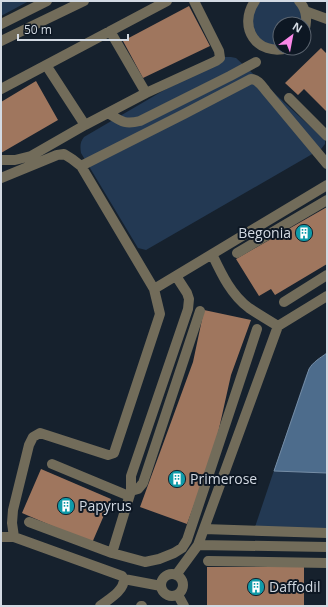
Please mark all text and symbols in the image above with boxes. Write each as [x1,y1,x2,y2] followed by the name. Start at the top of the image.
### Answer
[18,16,128,42] scale bar
[272,16,312,56] north arrow
[290,18,305,36] text: N
[24,21,52,38] text: 50 m
[238,223,291,242] place label: Begonia
[294,223,314,243] building icon: Begonia
[167,469,187,489] building icon: Primerose
[190,469,257,488] place label: Primerose
[56,496,76,516] building icon: Papyrus
[79,496,132,515] place label: Papyrus
[246,577,266,597] building icon: Daffodil
[269,577,320,596] place label: Daffodil

